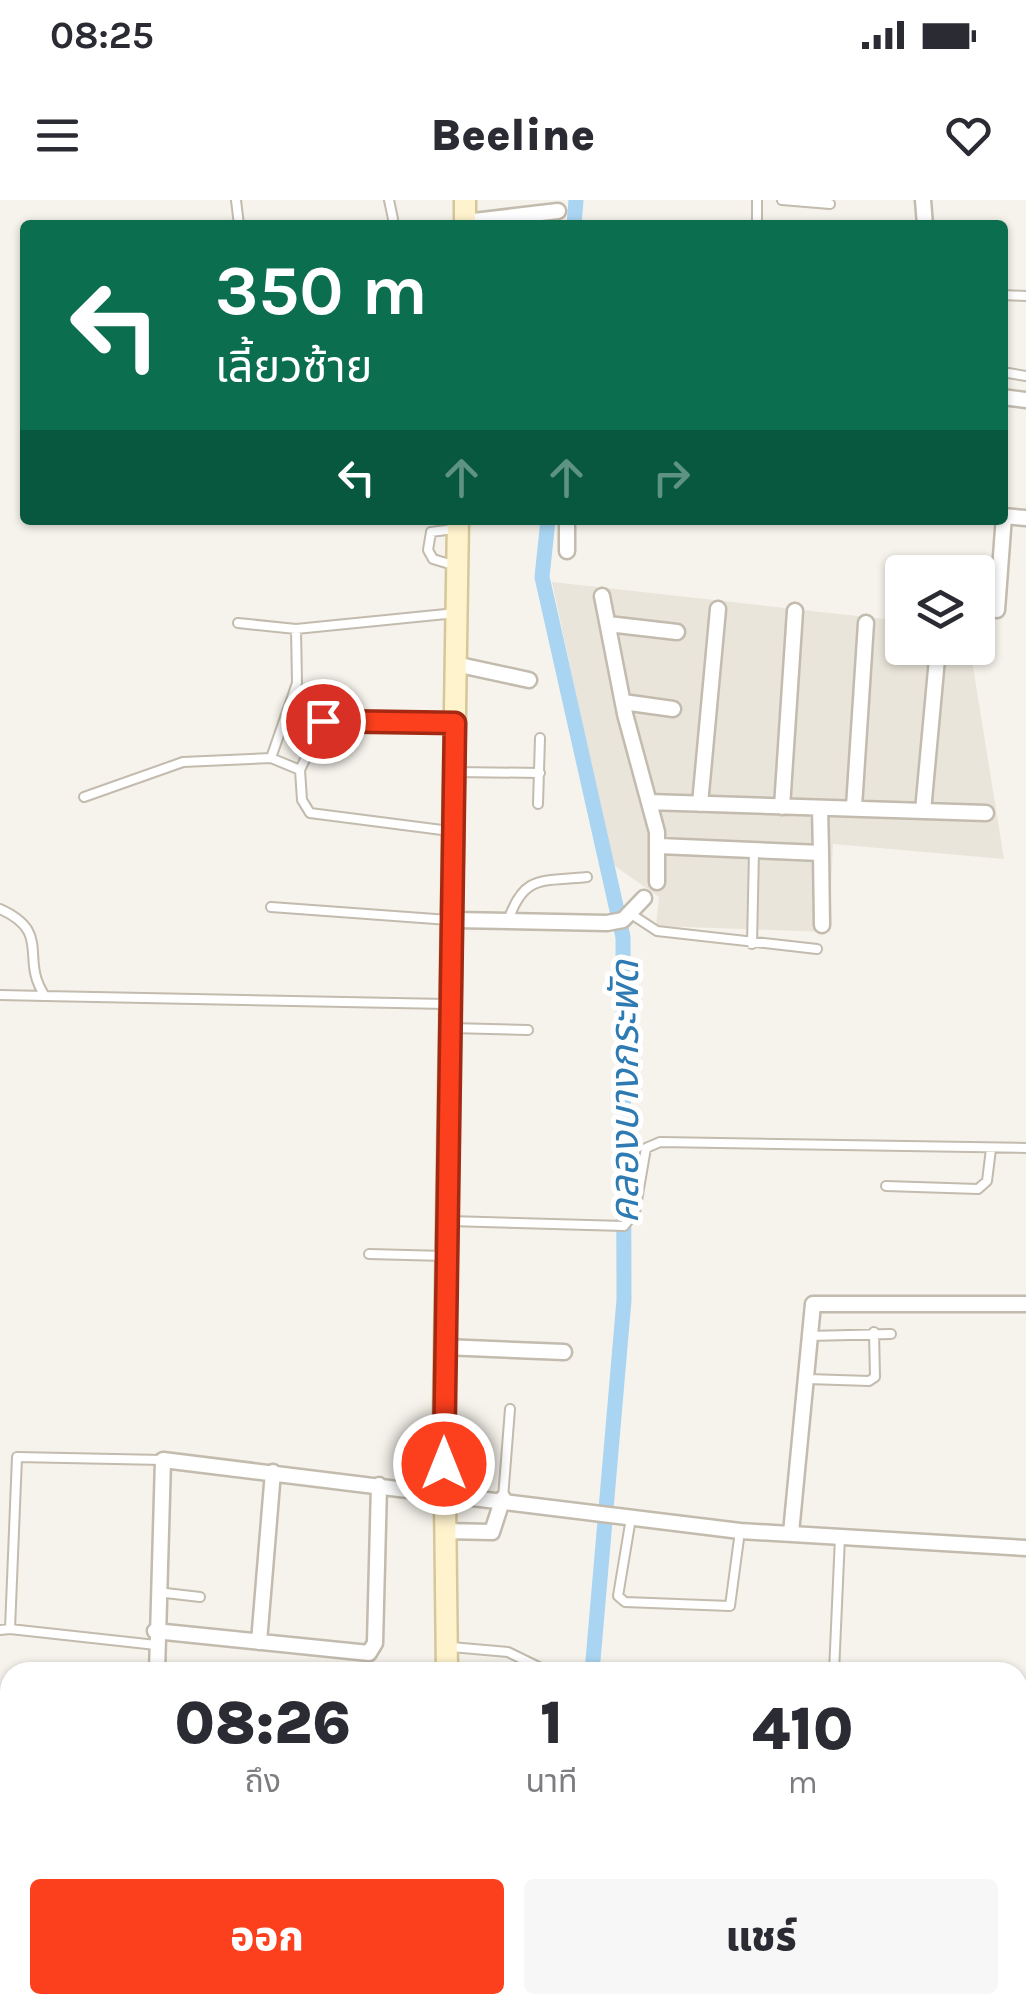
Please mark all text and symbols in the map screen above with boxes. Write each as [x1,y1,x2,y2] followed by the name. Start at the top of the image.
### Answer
[50,13,154,58] text: 08:25
[30,108,85,163] icon: menu
[941,108,996,163] icon: heart
[431,109,595,161] text: Beeline
[215,250,428,332] text: 350 m
[50,260,180,390] icon: left
[215,341,372,393] text: เลี้ยวซ้าย
[329,450,384,505] icon: left
[434,450,489,505] icon: ahead
[539,450,594,505] icon: ahead
[644,450,699,505] icon: right
[885,555,995,665] map controls
[885,555,995,665] button: layers
[281,679,366,764] pin
[296,694,351,749] icon: arrive
[601,959,648,1224] water label: คลองบางกระพัด
[392,1412,496,1516] position arrow
[175,1688,351,1758] text: 08:26
[540,1688,563,1758] text: 1
[752,1694,853,1764] text: 410
[244,1763,281,1800] text: ถึง
[525,1763,577,1800] text: นาที
[788,1764,818,1801] text: m
[30,1879,504,1994] button: ออก
[524,1879,998,1994] button: แชร์

